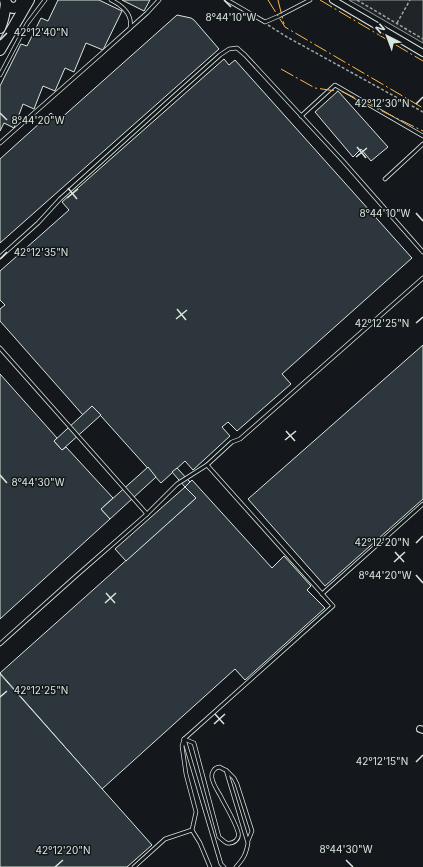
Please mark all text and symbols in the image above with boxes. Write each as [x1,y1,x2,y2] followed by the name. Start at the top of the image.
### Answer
[206,11,257,23] text: 8°44'10"W
[367,16,407,56] north arrow
[373,21,388,37] text: N
[14,26,68,38] text: 42°12'40"N
[355,97,409,109] text: 42°12'30"N
[12,114,65,126] text: 8°44'20"W
[360,207,411,219] text: 8°44'10"W
[14,246,68,258] text: 42°12'35"N
[355,317,409,329] text: 42°12'25"N
[11,476,65,488] text: 8°44'30"W
[355,536,409,548] text: 42°12'20"N
[359,569,412,581] text: 8°44'20"W
[14,684,68,696] text: 42°12'25"N
[356,755,408,767] text: 42°12'15"N
[319,843,373,855] text: 8°44'30"W
[36,844,90,856] text: 42°12'20"N

